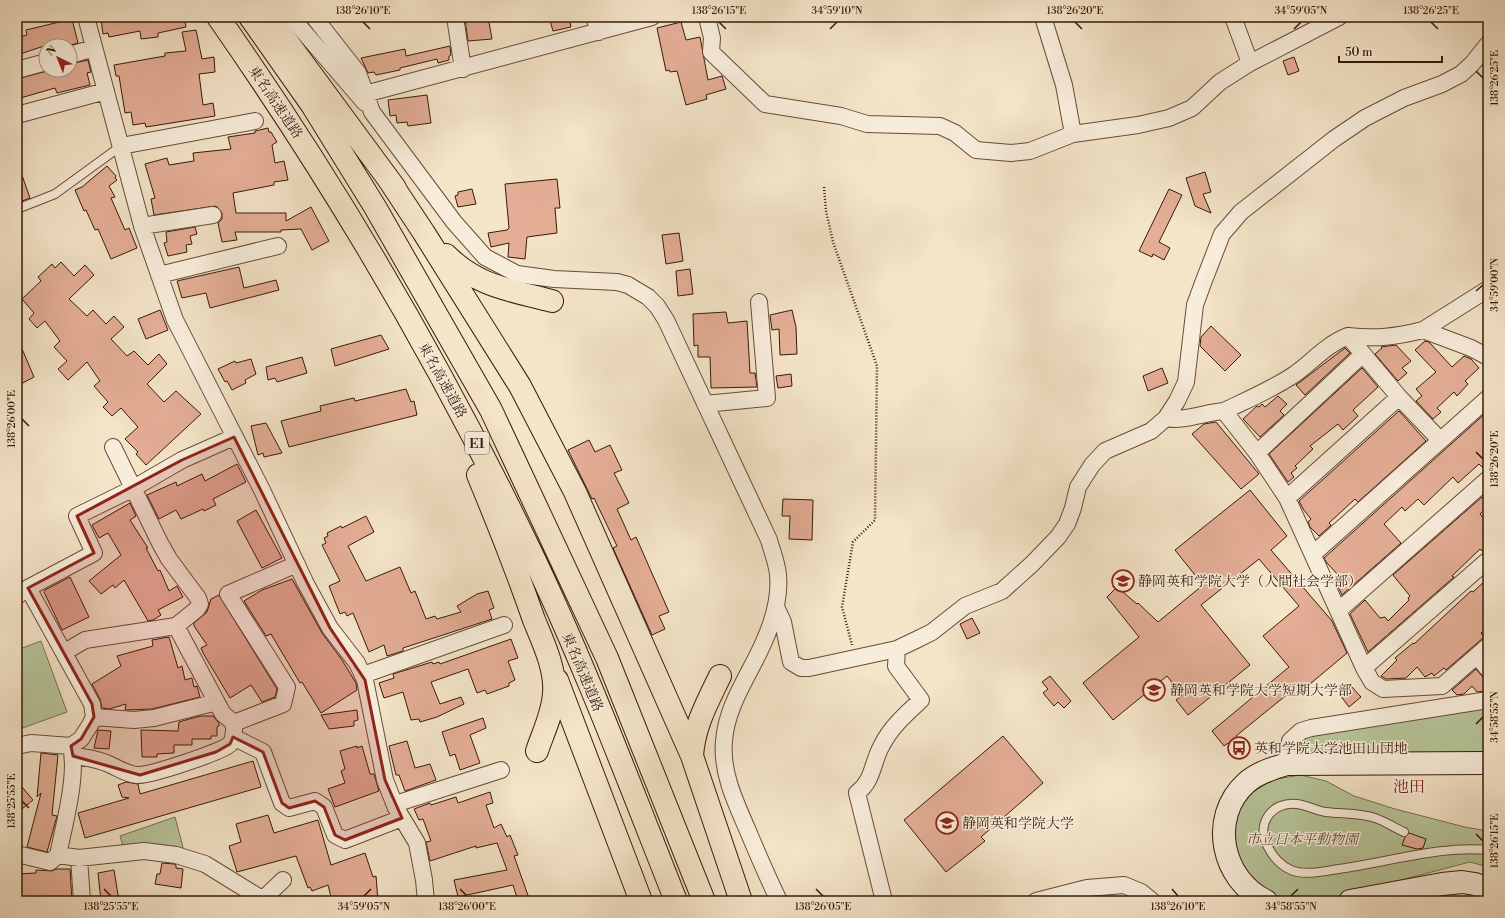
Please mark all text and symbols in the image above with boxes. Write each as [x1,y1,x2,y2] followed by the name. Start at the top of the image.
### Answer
[335,5,391,17] text: 138°26'10"E
[692,5,746,17] text: 138°26'15"E
[811,5,863,17] text: 34°59'10"N
[1047,5,1103,17] text: 138°26'20"E
[1275,5,1328,17] text: 34°59'05"N
[1403,5,1459,17] text: 138°26'25"E
[38,38,78,78] north arrow
[1339,38,1442,64] scale bar
[44,43,60,60] text: N
[1345,45,1373,60] text: 50 m
[1489,50,1501,106] text: 138°26'25"E
[244,63,306,142] street label: 東名高速道路
[1489,258,1501,312] text: 34°59'00"N
[414,339,470,422] street label: 東名高速道路
[6,390,18,448] text: 138°26'00"E
[1489,431,1501,487] text: 138°26'20"E
[465,432,489,454] road number: E1
[1110,568,1136,594] school or university icon: 静岡英和学院大学（人間社会学部）
[1138,573,1362,591] place label: 静岡英和学院大学（人間社会学部）
[557,630,607,715] street label: 東名高速道路
[1141,677,1167,703] school or university icon: 静岡英和学院大学短期大学部
[1170,682,1352,700] place label: 静岡英和学院大学短期大学部
[1489,691,1501,743] text: 34°58'55"N
[1226,735,1252,761] bus stop icon: 英和学院大学池田山団地
[1254,740,1408,758] place label: 英和学院大学池田山団地
[6,773,18,828] text: 138°25'55"E
[1393,777,1425,797] district label: 池田
[934,810,960,836] school or university icon: 静岡英和学院大学
[1489,814,1501,868] text: 138°26'15"E
[962,815,1074,833] place label: 静岡英和学院大学
[1246,831,1360,849] park label: 市立日本平動物園
[84,901,139,913] text: 138°25'55"E
[338,901,391,913] text: 34°59'05"N
[438,901,496,913] text: 138°26'00"E
[795,901,851,913] text: 138°26'05"E
[1150,901,1206,913] text: 138°26'10"E
[1265,901,1317,913] text: 34°58'55"N

